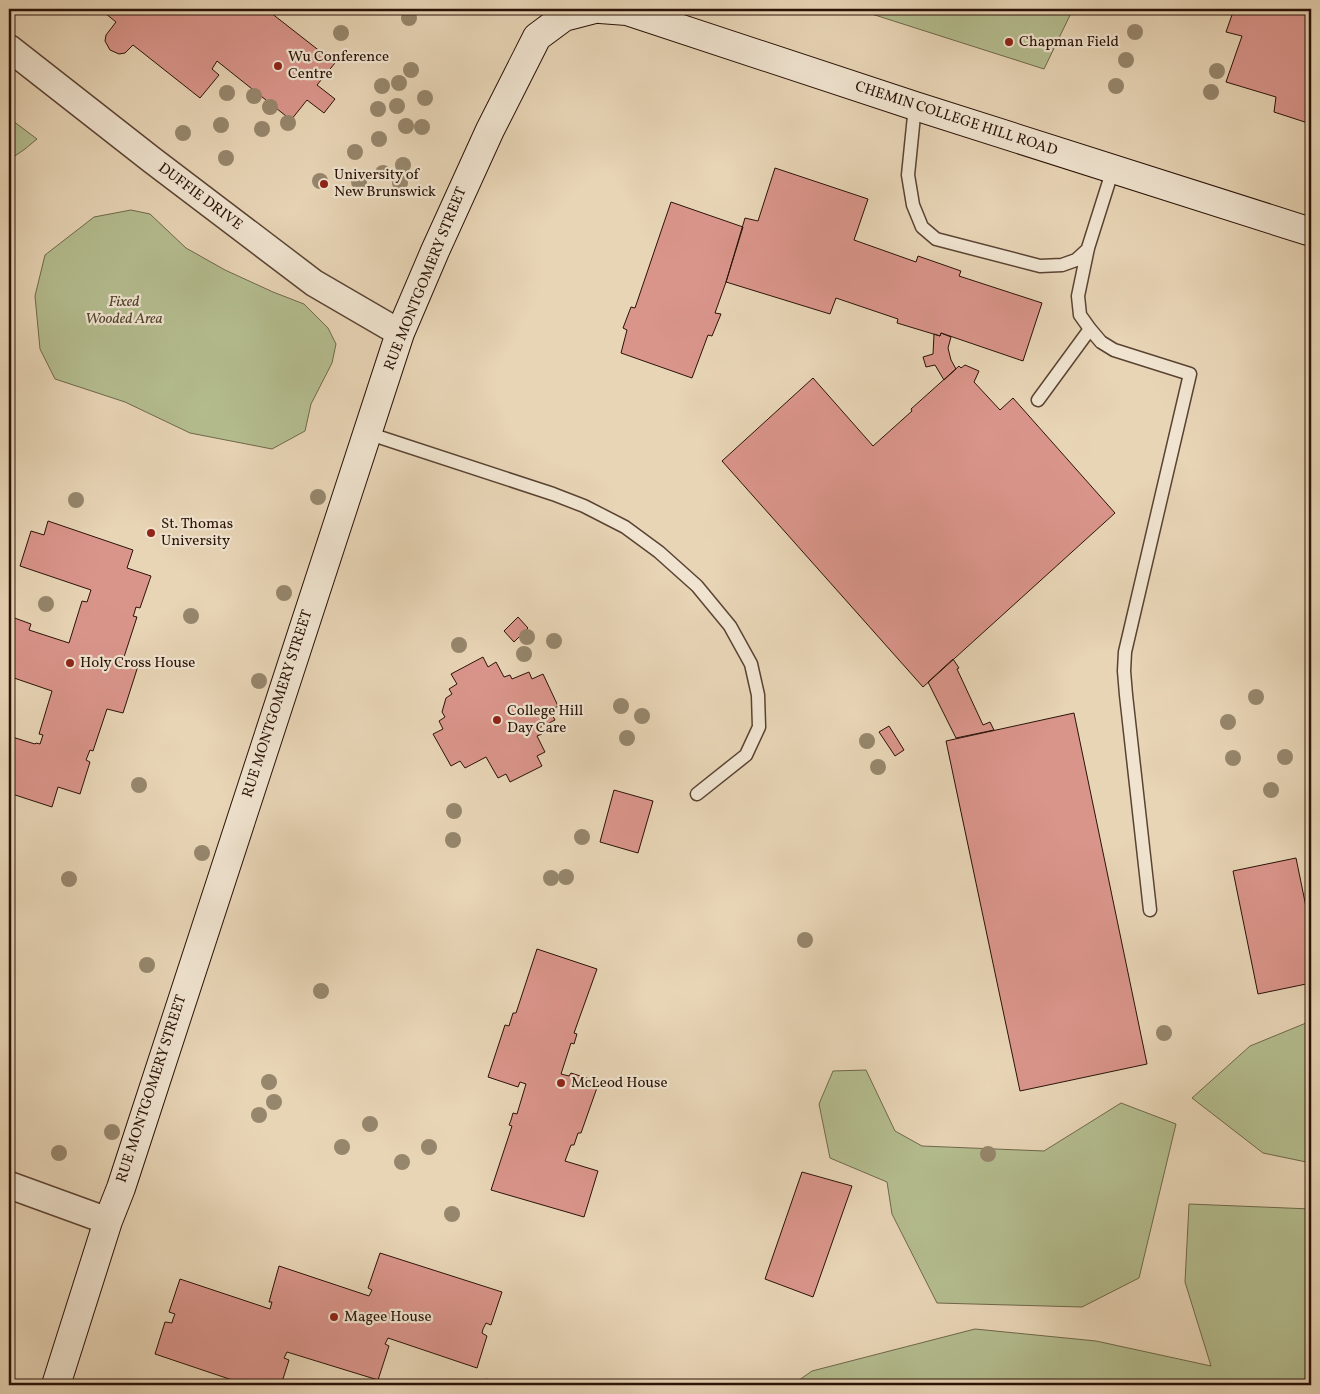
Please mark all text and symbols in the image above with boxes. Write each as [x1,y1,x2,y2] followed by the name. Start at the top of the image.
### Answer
[1019,32,1119,53] place label: Chapman Field
[1003,36,1015,48] marker: Chapman Field
[288,47,389,85] place label: Wu Conference Centre
[272,60,284,72] marker: Wu Conference Centre
[852,76,1060,162] street label: CHEMIN COLLEGE HILL ROAD
[153,158,247,236] street label: DUFFIE DRIVE
[334,165,436,203] place label: University of New Brunswick
[318,178,330,190] marker: University of New Brunswick
[379,184,473,374] street label: RUE MONTGOMERY STREET
[85,292,163,330] park label: Fixed Wooded Area
[161,514,233,552] place label: St. Thomas University
[145,527,157,539] marker: St. Thomas University
[238,607,318,801] street label: RUE MONTGOMERY STREET
[80,653,195,674] place label: Holy Cross House
[64,657,76,669] marker: Holy Cross House
[507,701,583,739] place label: College Hill Day Care
[491,714,503,726] marker: College Hill Day Care
[112,992,192,1186] street label: RUE MONTGOMERY STREET
[571,1073,668,1094] place label: McLeod House
[555,1077,567,1089] marker: McLeod House
[344,1307,432,1328] place label: Magee House
[328,1311,340,1323] marker: Magee House

